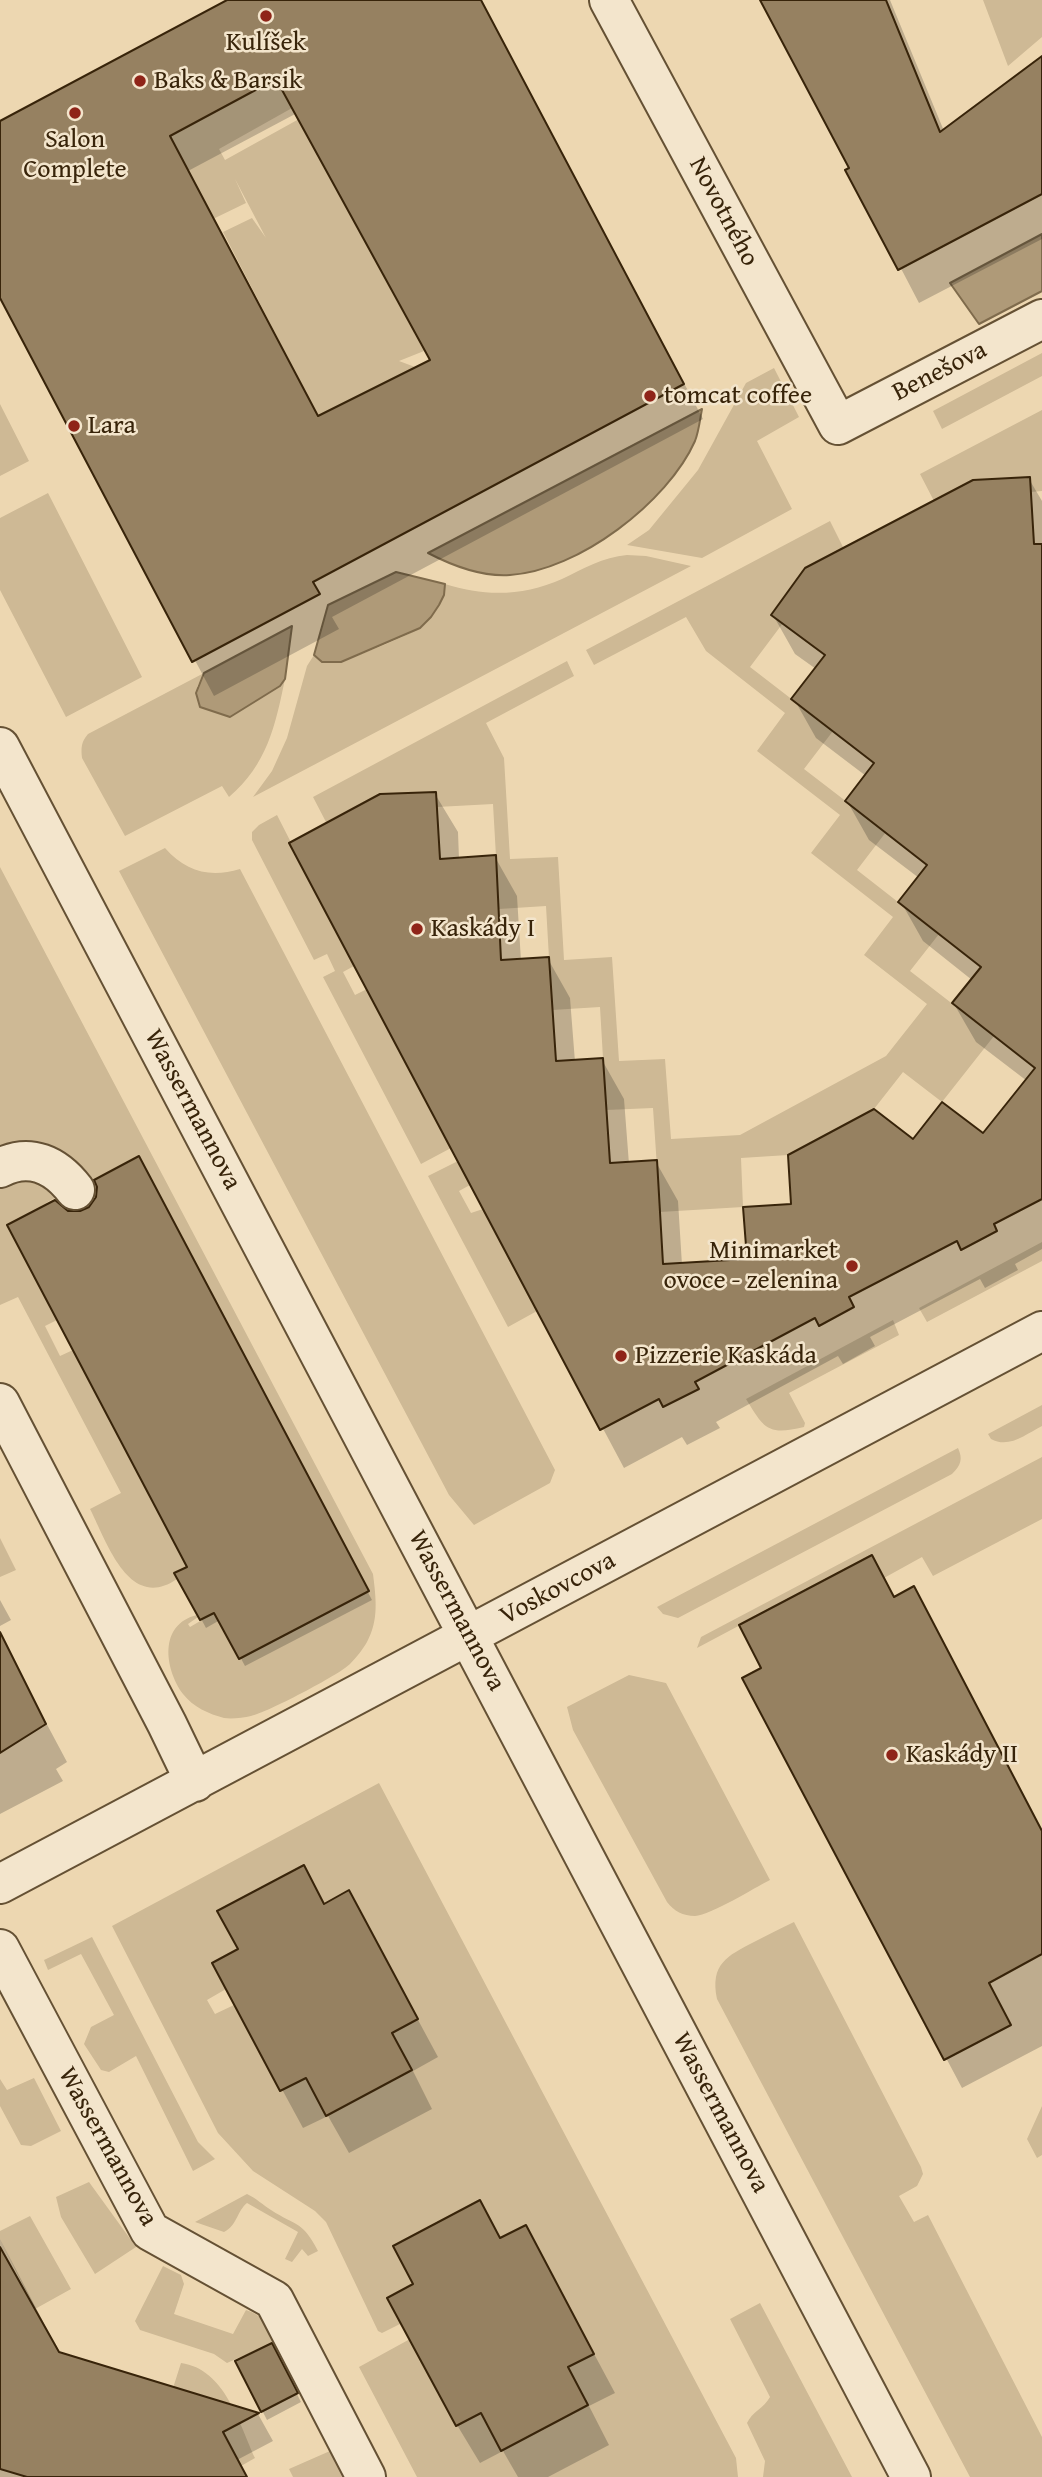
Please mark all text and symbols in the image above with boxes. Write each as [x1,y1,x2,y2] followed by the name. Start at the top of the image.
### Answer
[258,8,274,24] marker: Kulíšek
[226,27,306,59] place label: Kulíšek
[154,65,302,97] place label: Baks & Barsik
[132,73,148,89] marker: Baks & Barsik
[67,105,83,121] marker: Salon Complete
[23,124,127,186] place label: Salon Complete
[681,152,765,272] street label: Novotného
[888,335,992,409] street label: Benešova
[664,380,812,412] place label: tomcat coffee
[642,388,658,404] marker: tomcat coffee
[88,410,136,442] place label: Lara
[66,418,82,434] marker: Lara
[431,913,535,945] place label: Kaskády I
[409,921,425,937] marker: Kaskády I
[137,1024,247,1196] street label: Wassermannova
[664,1235,838,1296] place label: Minimarket ovoce - zelenina
[844,1258,860,1274] marker: Minimarket ovoce - zelenina
[635,1340,817,1372] place label: Pizzerie Kaskáda
[613,1348,629,1364] marker: Pizzerie Kaskáda
[401,1525,511,1697] street label: Wassermannova
[495,1546,621,1632] street label: Voskovcova
[906,1739,1018,1771] place label: Kaskády II
[884,1747,900,1763] marker: Kaskády II
[665,2027,775,2199] street label: Wassermannova
[50,2062,164,2232] street label: Wassermannova

